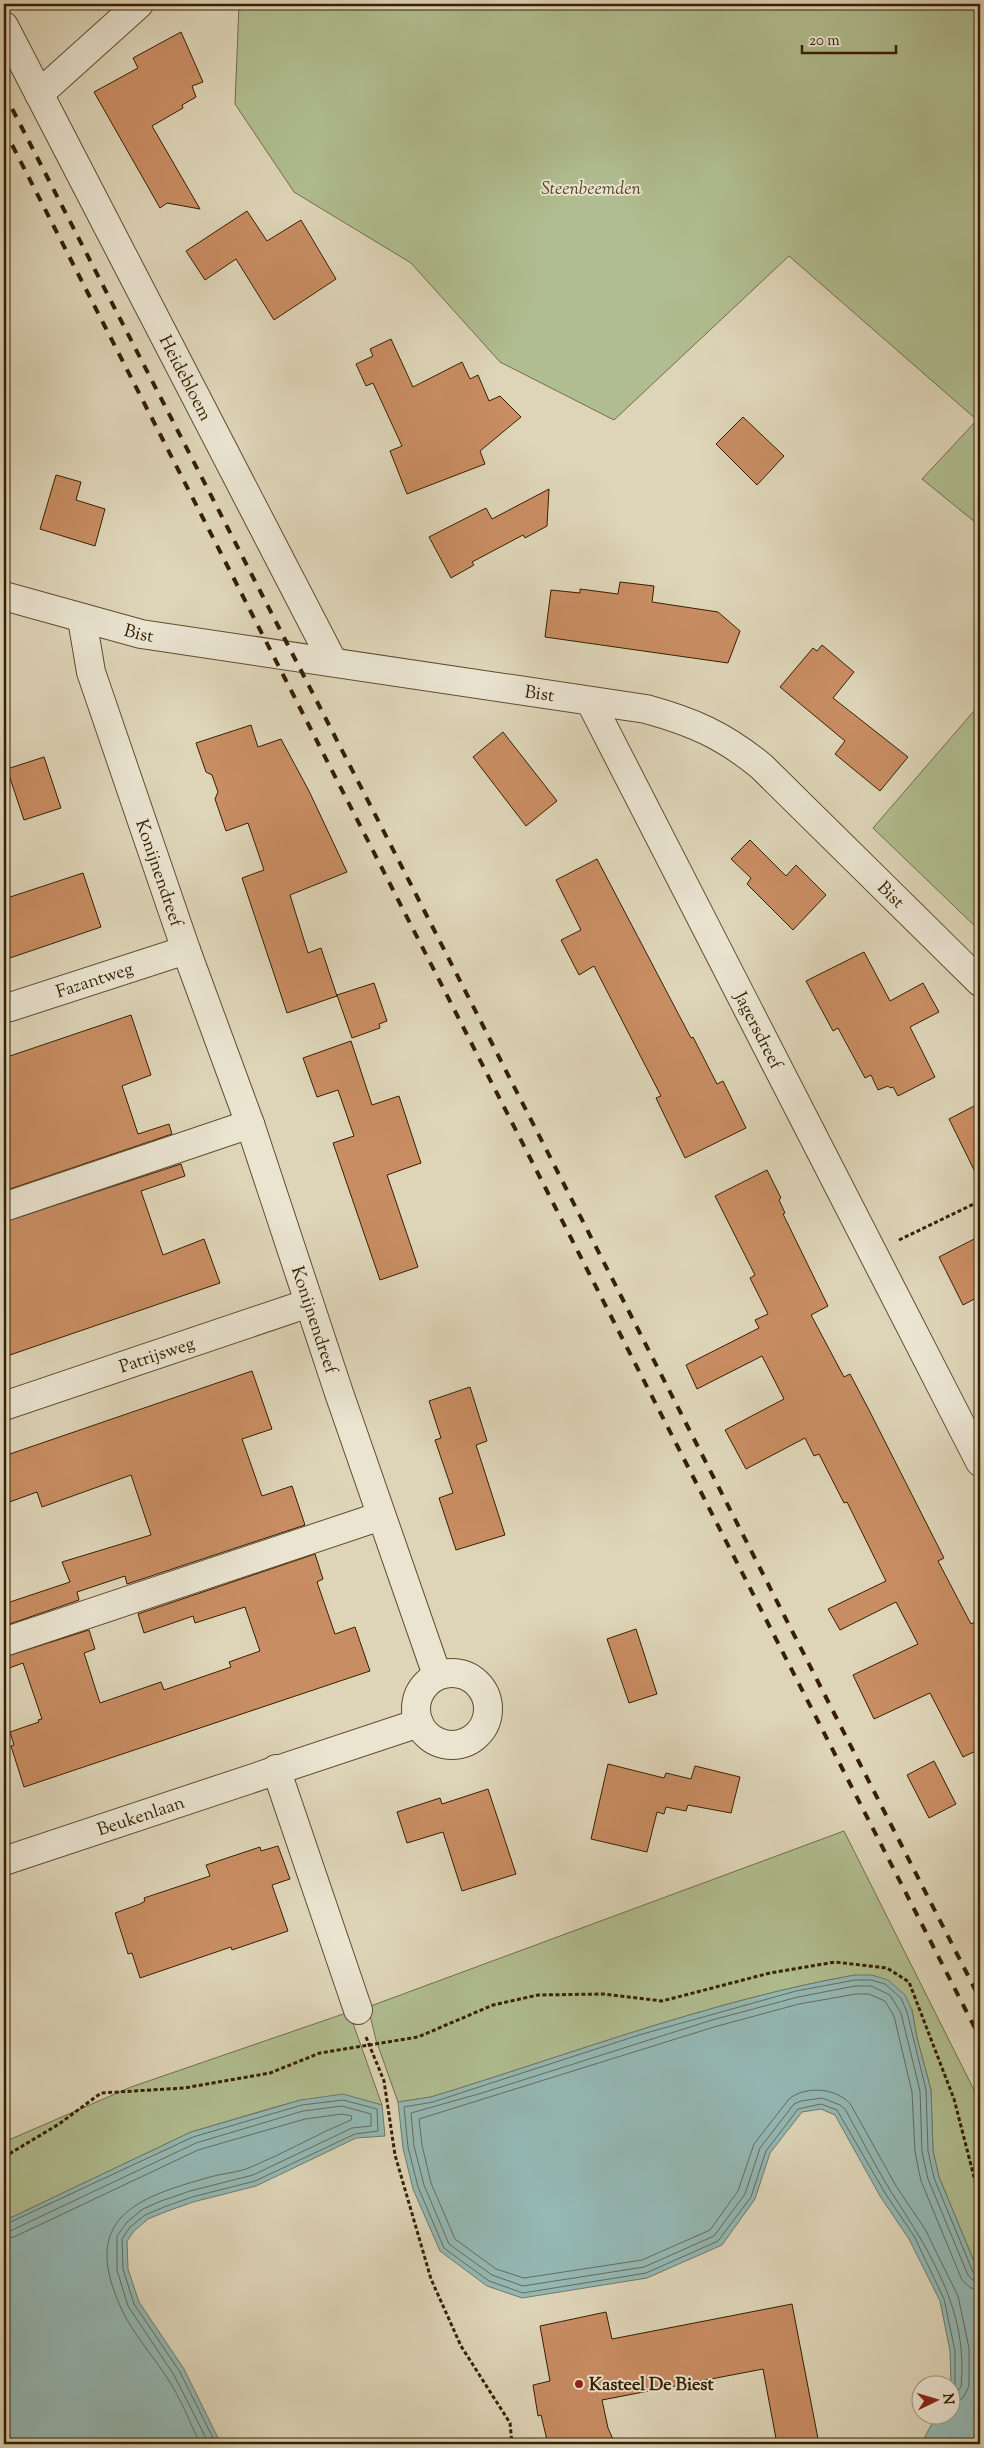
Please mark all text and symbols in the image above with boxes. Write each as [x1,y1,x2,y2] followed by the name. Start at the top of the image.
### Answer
[802,22,895,54] scale bar
[809,31,840,52] text: 20 m
[541,177,641,203] park label: Steenbeemden
[151,331,217,426] street label: Heidebloem
[121,619,155,651] street label: Bist
[523,680,556,710] street label: Bist
[127,816,188,931] street label: Konijnendreef
[870,876,909,915] street label: Bist
[53,957,137,1006] street label: Fazantweg
[726,987,788,1075] street label: Jagersdreef
[283,1263,343,1378] street label: Konijnendreef
[116,1331,199,1381] street label: Patrijsweg
[94,1791,189,1844] street label: Beukenlaan
[589,2373,714,2399] place label: Kasteel De Biest
[912,2376,962,2426] north arrow
[573,2378,585,2390] marker: Kasteel De Biest
[937,2393,957,2405] text: N

